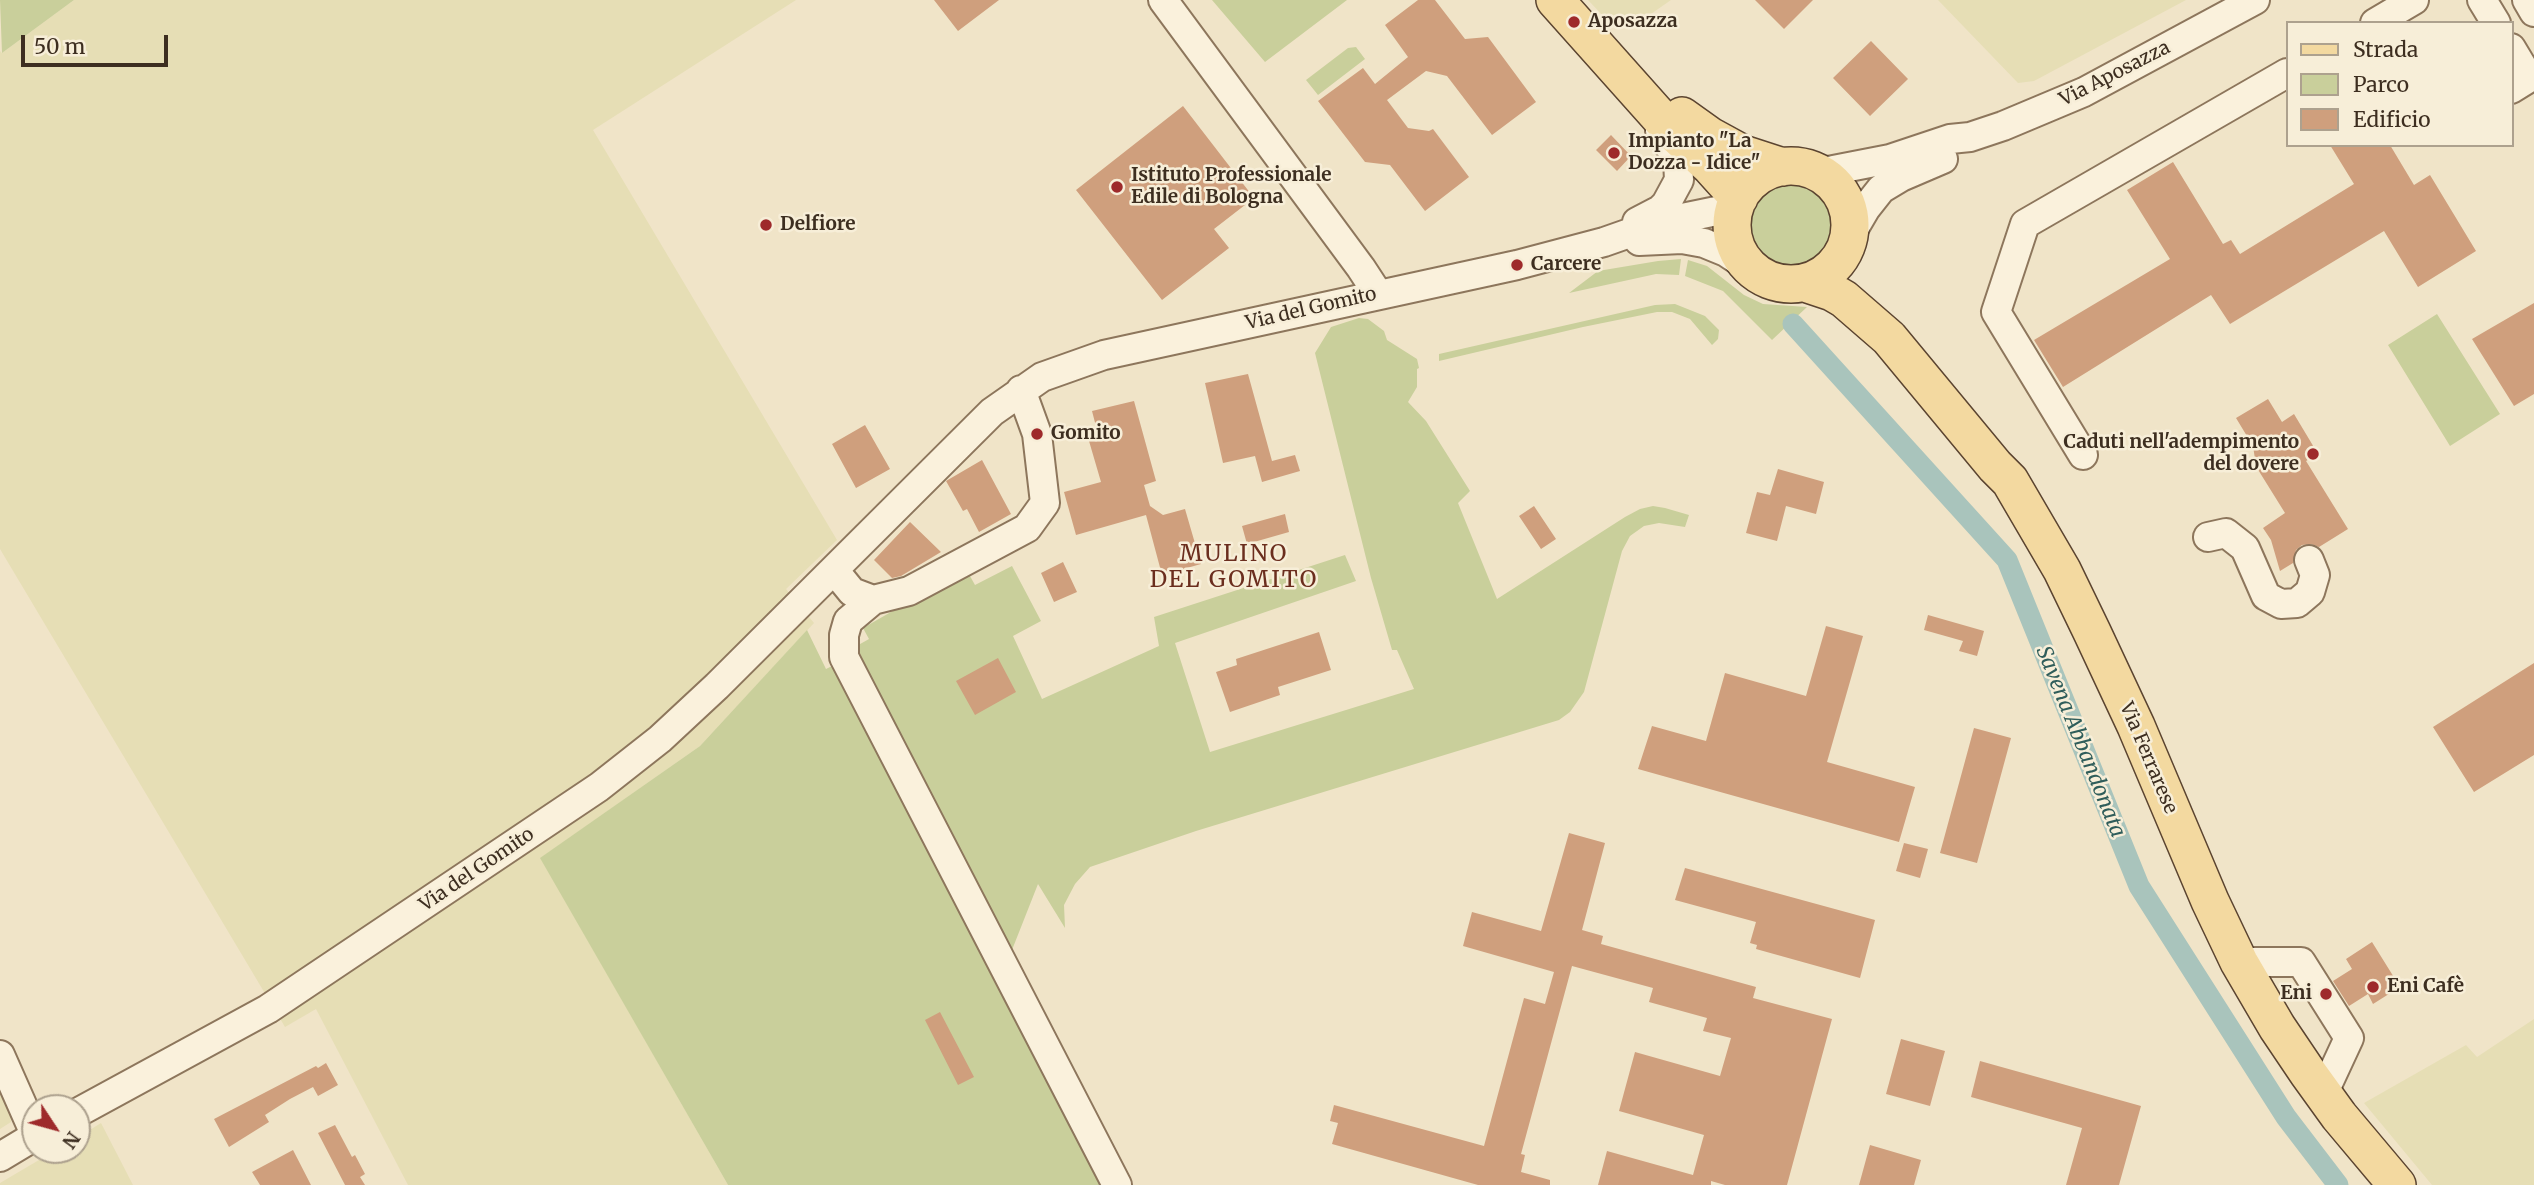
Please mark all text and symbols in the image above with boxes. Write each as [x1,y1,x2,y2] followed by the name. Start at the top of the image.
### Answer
[1588,11,1678,33] place label: Aposazza
[1566,14,1582,30] marker: Aposazza
[24,21,172,65] scale bar
[2286,21,2513,147] legend
[34,33,85,60] text: 50 m
[2056,36,2174,112] street label: Via Aposazza
[2353,36,2418,63] text: Strada
[2353,71,2409,98] text: Parco
[2353,106,2430,133] text: Edificio
[1628,131,1760,175] place label: Impianto "La Dozza - Idice"
[1606,145,1622,161] marker: Impianto "La Dozza - Idice"
[1131,165,1332,209] place label: Istituto Professionale Edile di Bologna
[1109,179,1125,195] marker: Istituto Professionale Edile di Bologna
[780,214,856,236] place label: Delfiore
[758,217,774,233] marker: Delfiore
[1531,254,1601,276] place label: Carcere
[1509,257,1525,273] marker: Carcere
[1243,283,1379,335] street label: Via del Gomito
[1051,423,1121,445] place label: Gomito
[1029,426,1045,442] marker: Gomito
[2064,432,2299,476] place label: Caduti nell'adempimento del dovere
[2305,446,2321,462] marker: Caduti nell'adempimento del dovere
[1151,540,1317,594] district label: MULINO DEL GOMITO
[2030,643,2130,841] water label: Savena Abbandonata
[2114,699,2182,817] street label: Via Ferrarese
[415,823,539,917] street label: Via del Gomito
[2387,976,2464,998] place label: Eni Cafè
[2365,979,2381,995] marker: Eni Cafè
[2280,983,2312,1005] place label: Eni
[2318,986,2334,1002] marker: Eni
[21,1094,91,1164] north arrow
[57,1127,85,1153] text: N

